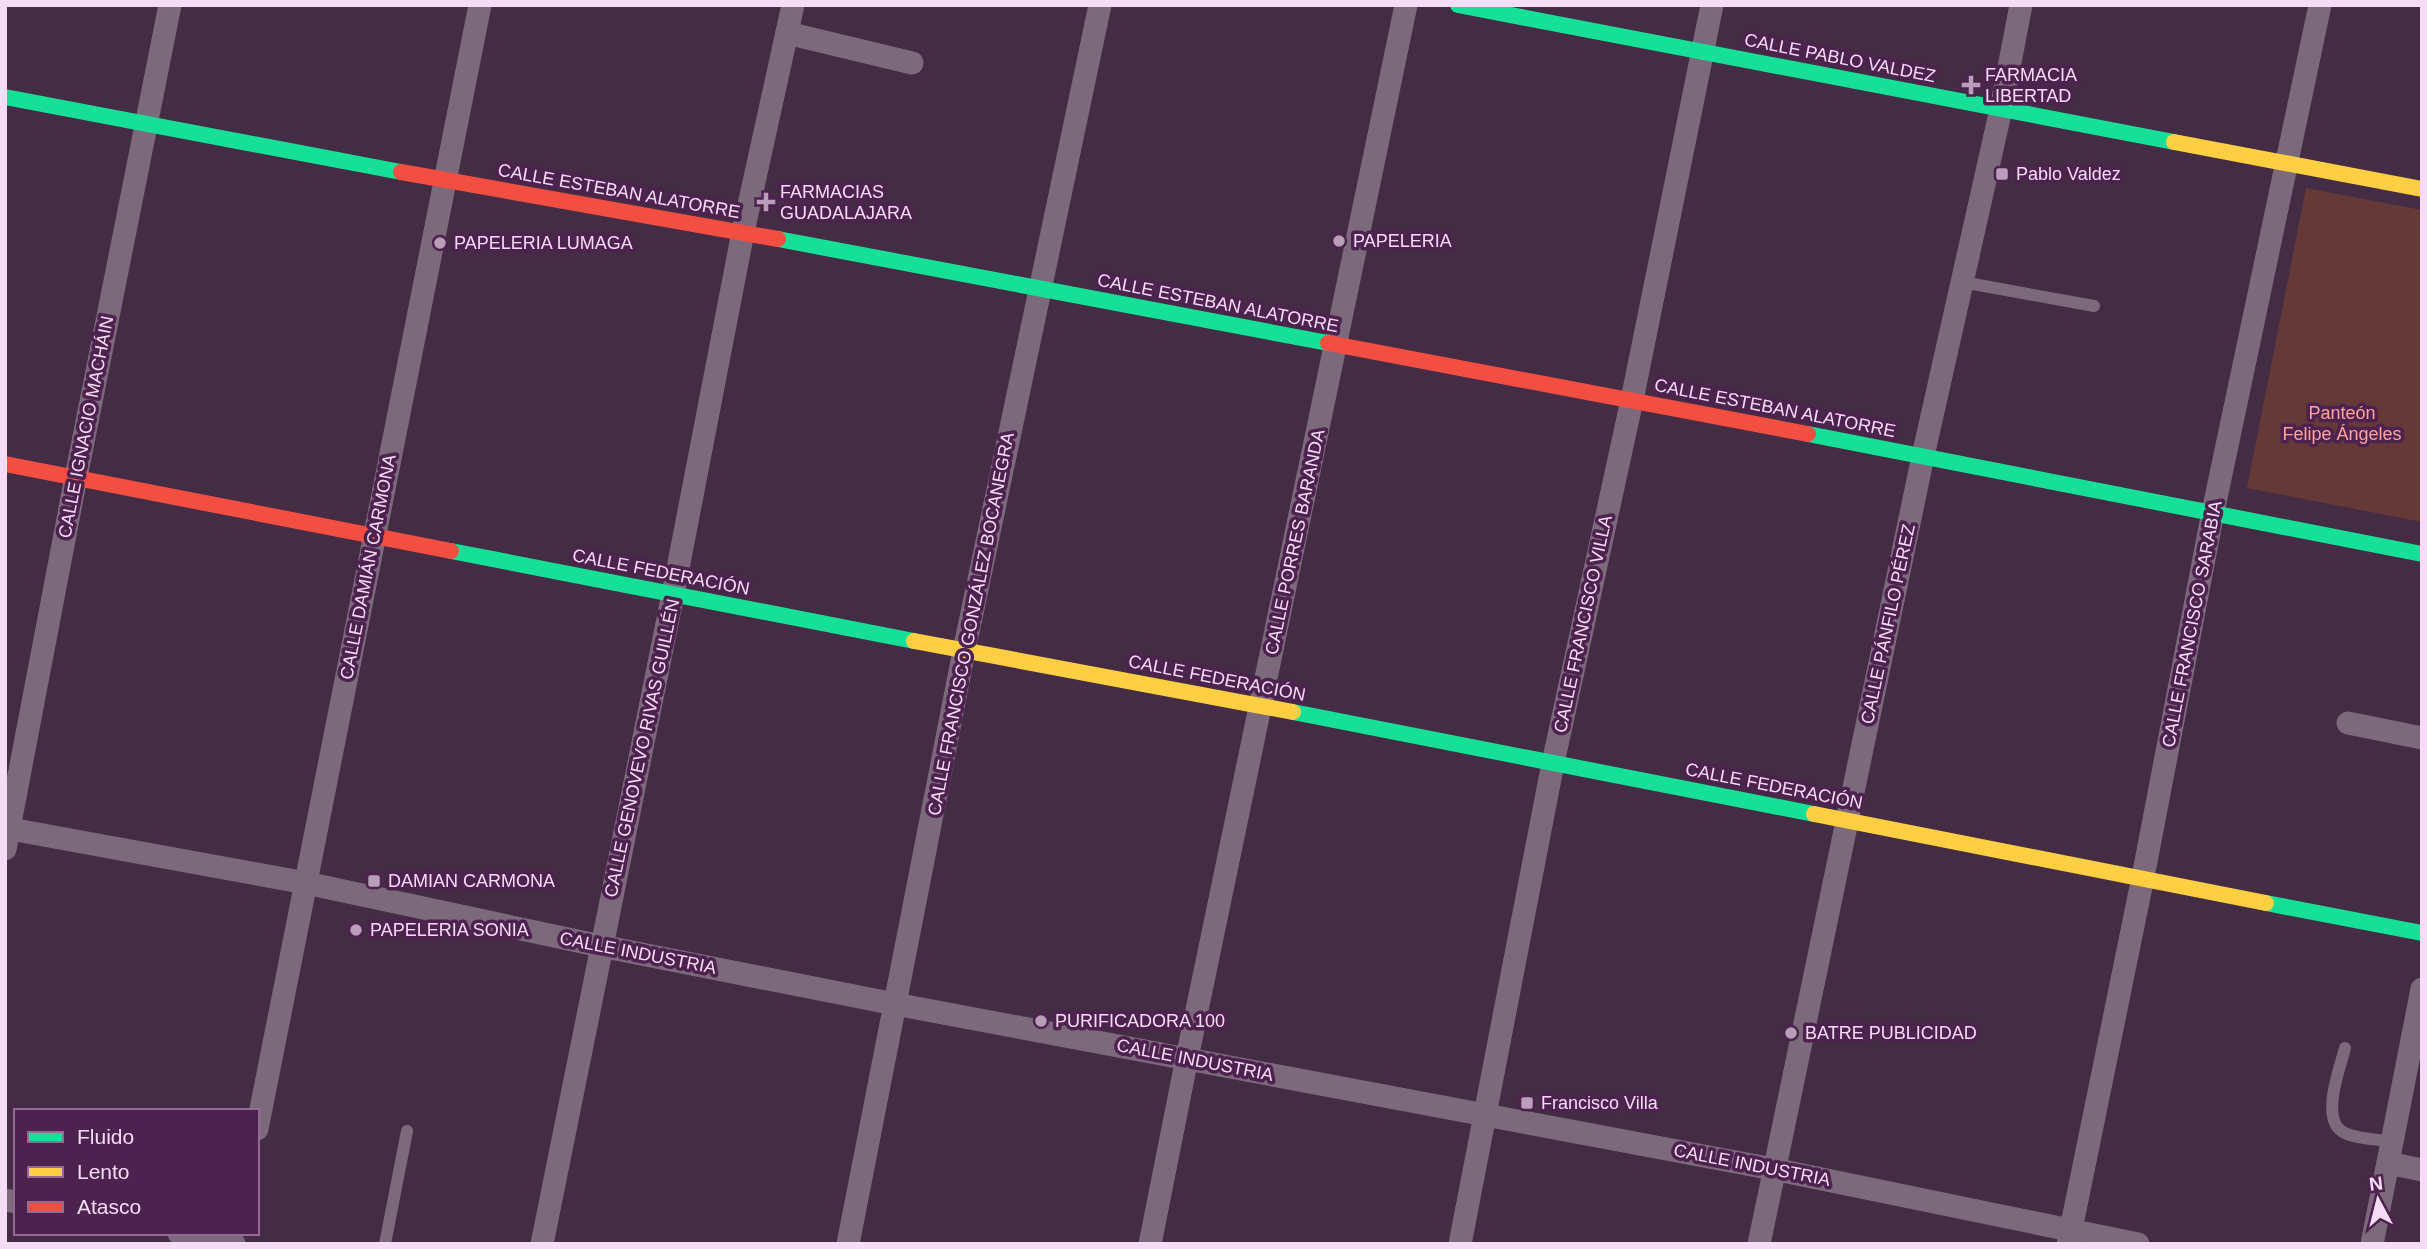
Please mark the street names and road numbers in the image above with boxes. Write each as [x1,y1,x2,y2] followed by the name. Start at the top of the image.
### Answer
[1743,30,1937,86] street label: CALLE PABLO VALDEZ
[496,160,742,222] street label: CALLE ESTEBAN ALATORRE
[1096,270,1340,336] street label: CALLE ESTEBAN ALATORRE
[55,314,117,540] street label: CALLE IGNACIO MACHÁIN
[1653,375,1897,441] street label: CALLE ESTEBAN ALATORRE
[1261,427,1329,657] street label: CALLE PORRES BARANDA
[924,431,1018,817] street label: CALLE FRANCISCO GONZÁLEZ BOCANEGRA
[336,453,400,681] street label: CALLE DAMIÁN CARMONA
[2158,499,2226,749] street label: CALLE FRANCISCO SARABIA
[1550,513,1616,735] street label: CALLE FRANCISCO VILLA
[1857,522,1919,726] street label: CALLE PÁNFILO PÉREZ
[571,544,751,599] street label: CALLE FEDERACIÓN
[601,597,683,899] street label: CALLE GENOVEVO RIVAS GUILLÉN
[1127,650,1307,705] street label: CALLE FEDERACIÓN
[1684,758,1864,813] street label: CALLE FEDERACIÓN
[558,928,718,978] street label: CALLE INDUSTRIA
[1115,1035,1275,1085] street label: CALLE INDUSTRIA
[1672,1140,1832,1190] street label: CALLE INDUSTRIA

